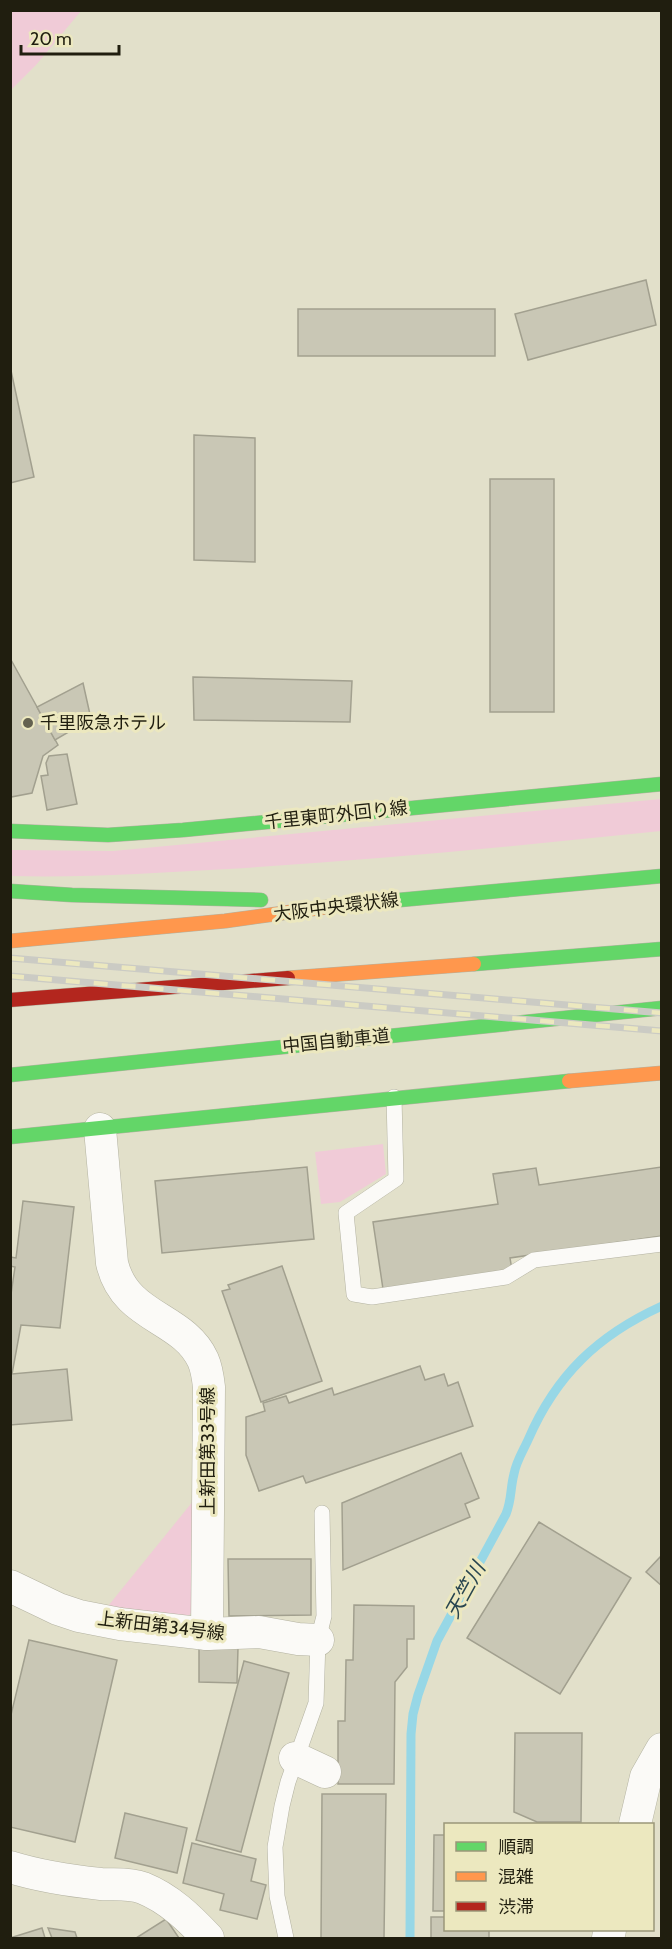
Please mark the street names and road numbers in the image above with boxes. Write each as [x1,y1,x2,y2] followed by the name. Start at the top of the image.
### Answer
[263,797,409,833] street label: 千里東町外回り線
[272,888,400,926] street label: 大阪中央環状線
[281,1024,391,1058] street label: 中国自動車道
[197,1387,219,1515] street label: 上新田第33号線
[96,1607,226,1645] street label: 上新田第34号線

